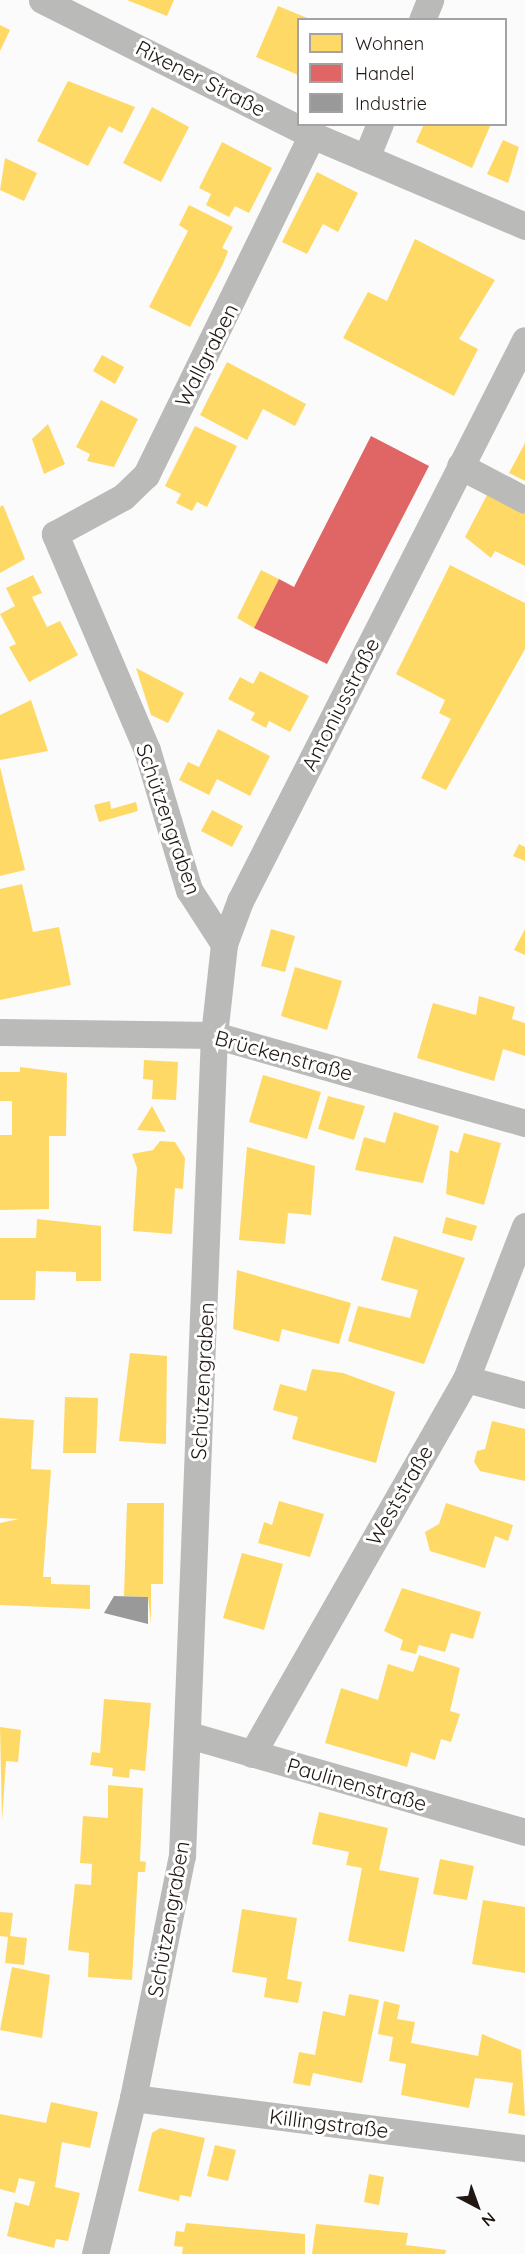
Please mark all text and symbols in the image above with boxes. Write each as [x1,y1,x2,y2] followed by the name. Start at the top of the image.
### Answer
[297,18,507,126] legend
[355,32,424,55] text: Wohnen
[132,34,270,122] street label: Rixener Straße
[355,62,415,85] text: Handel
[355,92,427,115] text: Industrie
[169,299,243,411] street label: Wallgraben
[296,633,384,775] street label: Antoniusstraße
[131,740,207,898] street label: Schützengraben
[212,1025,356,1085] street label: Brückenstraße
[185,1301,219,1461] street label: Schützengraben
[360,1440,438,1550] street label: Weststraße
[284,1752,430,1816] street label: Paulinenstraße
[142,1839,194,1999] street label: Schützengraben
[268,2103,390,2143] street label: Killingstraße
[447,2176,507,2236] north arrow
[478,2208,500,2231] text: N

